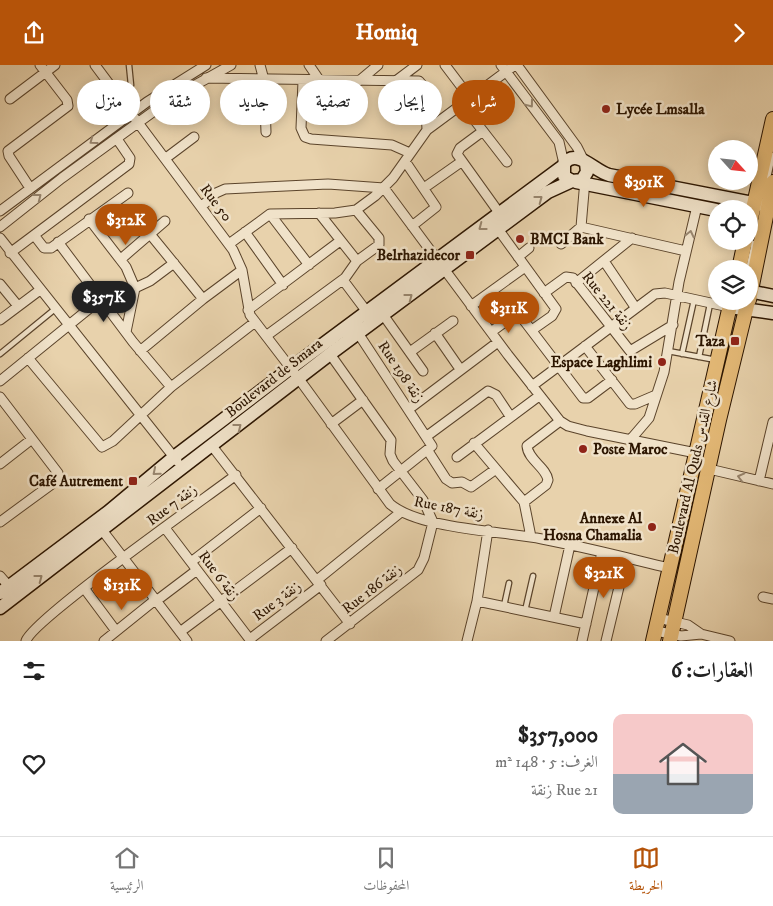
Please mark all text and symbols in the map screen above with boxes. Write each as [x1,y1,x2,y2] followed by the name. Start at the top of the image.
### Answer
[20,19,48,47] icon: share
[356,19,417,46] text: Homiq
[725,19,753,47] icon: forward
[77,80,140,125] chip: منزل
[150,80,210,125] chip: شقة
[220,80,287,125] chip: جديد
[297,80,368,125] chip: تصفية
[378,80,442,125] chip: إيجار
[452,80,515,125] chip: شراء
[524,98,533,108] one-way arrow
[616,100,705,119] place label: Lycée Lmsalla
[600,103,612,115] marker: Lycée Lmsalla
[89,135,99,144] one-way arrow
[708,140,758,190] north arrow
[708,140,758,310] map controls
[609,165,679,208] pin: $391K
[624,172,664,192] text: $391K
[196,180,236,226] street label: Rue 50
[32,194,41,202] one-way arrow
[533,196,543,205] one-way arrow
[708,200,758,250] button: locate
[91,203,161,246] pin: $312K
[106,210,146,230] text: $312K
[478,221,488,230] one-way arrow
[684,229,695,238] one-way arrow
[530,230,604,249] place label: BMCI Bank
[514,233,526,245] marker: BMCI Bank
[377,246,460,265] place label: Belrhazidecor
[464,249,476,261] marker: Belrhazidecor
[708,260,758,310] button: layers
[577,268,637,334] street label: Rue 221 زنقة
[69,281,139,323] pin: $357K
[83,287,125,307] text: $357K
[474,291,544,334] pin: $311K
[403,294,413,303] one-way arrow
[490,298,528,318] text: $311K
[695,332,726,351] place label: Taza
[222,334,327,422] street label: Boulevard de Smara
[729,335,741,347] marker: Taza
[373,337,429,407] street label: Rue 198 زنقة
[551,353,652,372] place label: Espace Laghlimi
[656,356,668,368] marker: Espace Laghlimi
[664,378,725,557] street label: Boulevard Al Quds شارع القدس
[232,423,241,432] one-way arrow
[593,440,668,459] place label: Poste Maroc
[577,443,589,455] marker: Poste Maroc
[153,466,162,475] one-way arrow
[29,472,123,491] place label: Café Autrement
[736,472,745,483] one-way arrow
[127,475,139,487] marker: Café Autrement
[143,480,201,530] street label: Rue 7 زنقة
[412,492,486,524] street label: Rue 187 زنقة
[543,509,643,545] place label: Annexe Al Hosna Chamalia
[646,521,658,533] marker: Annexe Al Hosna Chamalia
[194,547,244,605] street label: Rue 6 زنقة
[569,557,639,599] pin: $321K
[338,560,406,618] street label: Rue 186 زنقة
[584,563,624,583] text: $321K
[87,569,157,611] pin: $131K
[103,575,141,595] text: $131K
[33,576,42,584] one-way arrow
[249,577,305,625] street label: Rue 3 زنقة
[20,657,48,685] icon: filters
[671,658,753,684] text: العقارات: 6
[518,723,598,749] text: $357,000
[653,734,713,794] icon: home
[20,750,48,778] icon: heart
[495,752,598,772] text: الغرف: 5 · 148 m²
[531,780,598,800] text: Rue 21 زنقة
[110,844,144,899] tab: الرئيسية
[363,844,409,899] tab: المحفوظات
[629,844,663,899] tab: الخريطة

